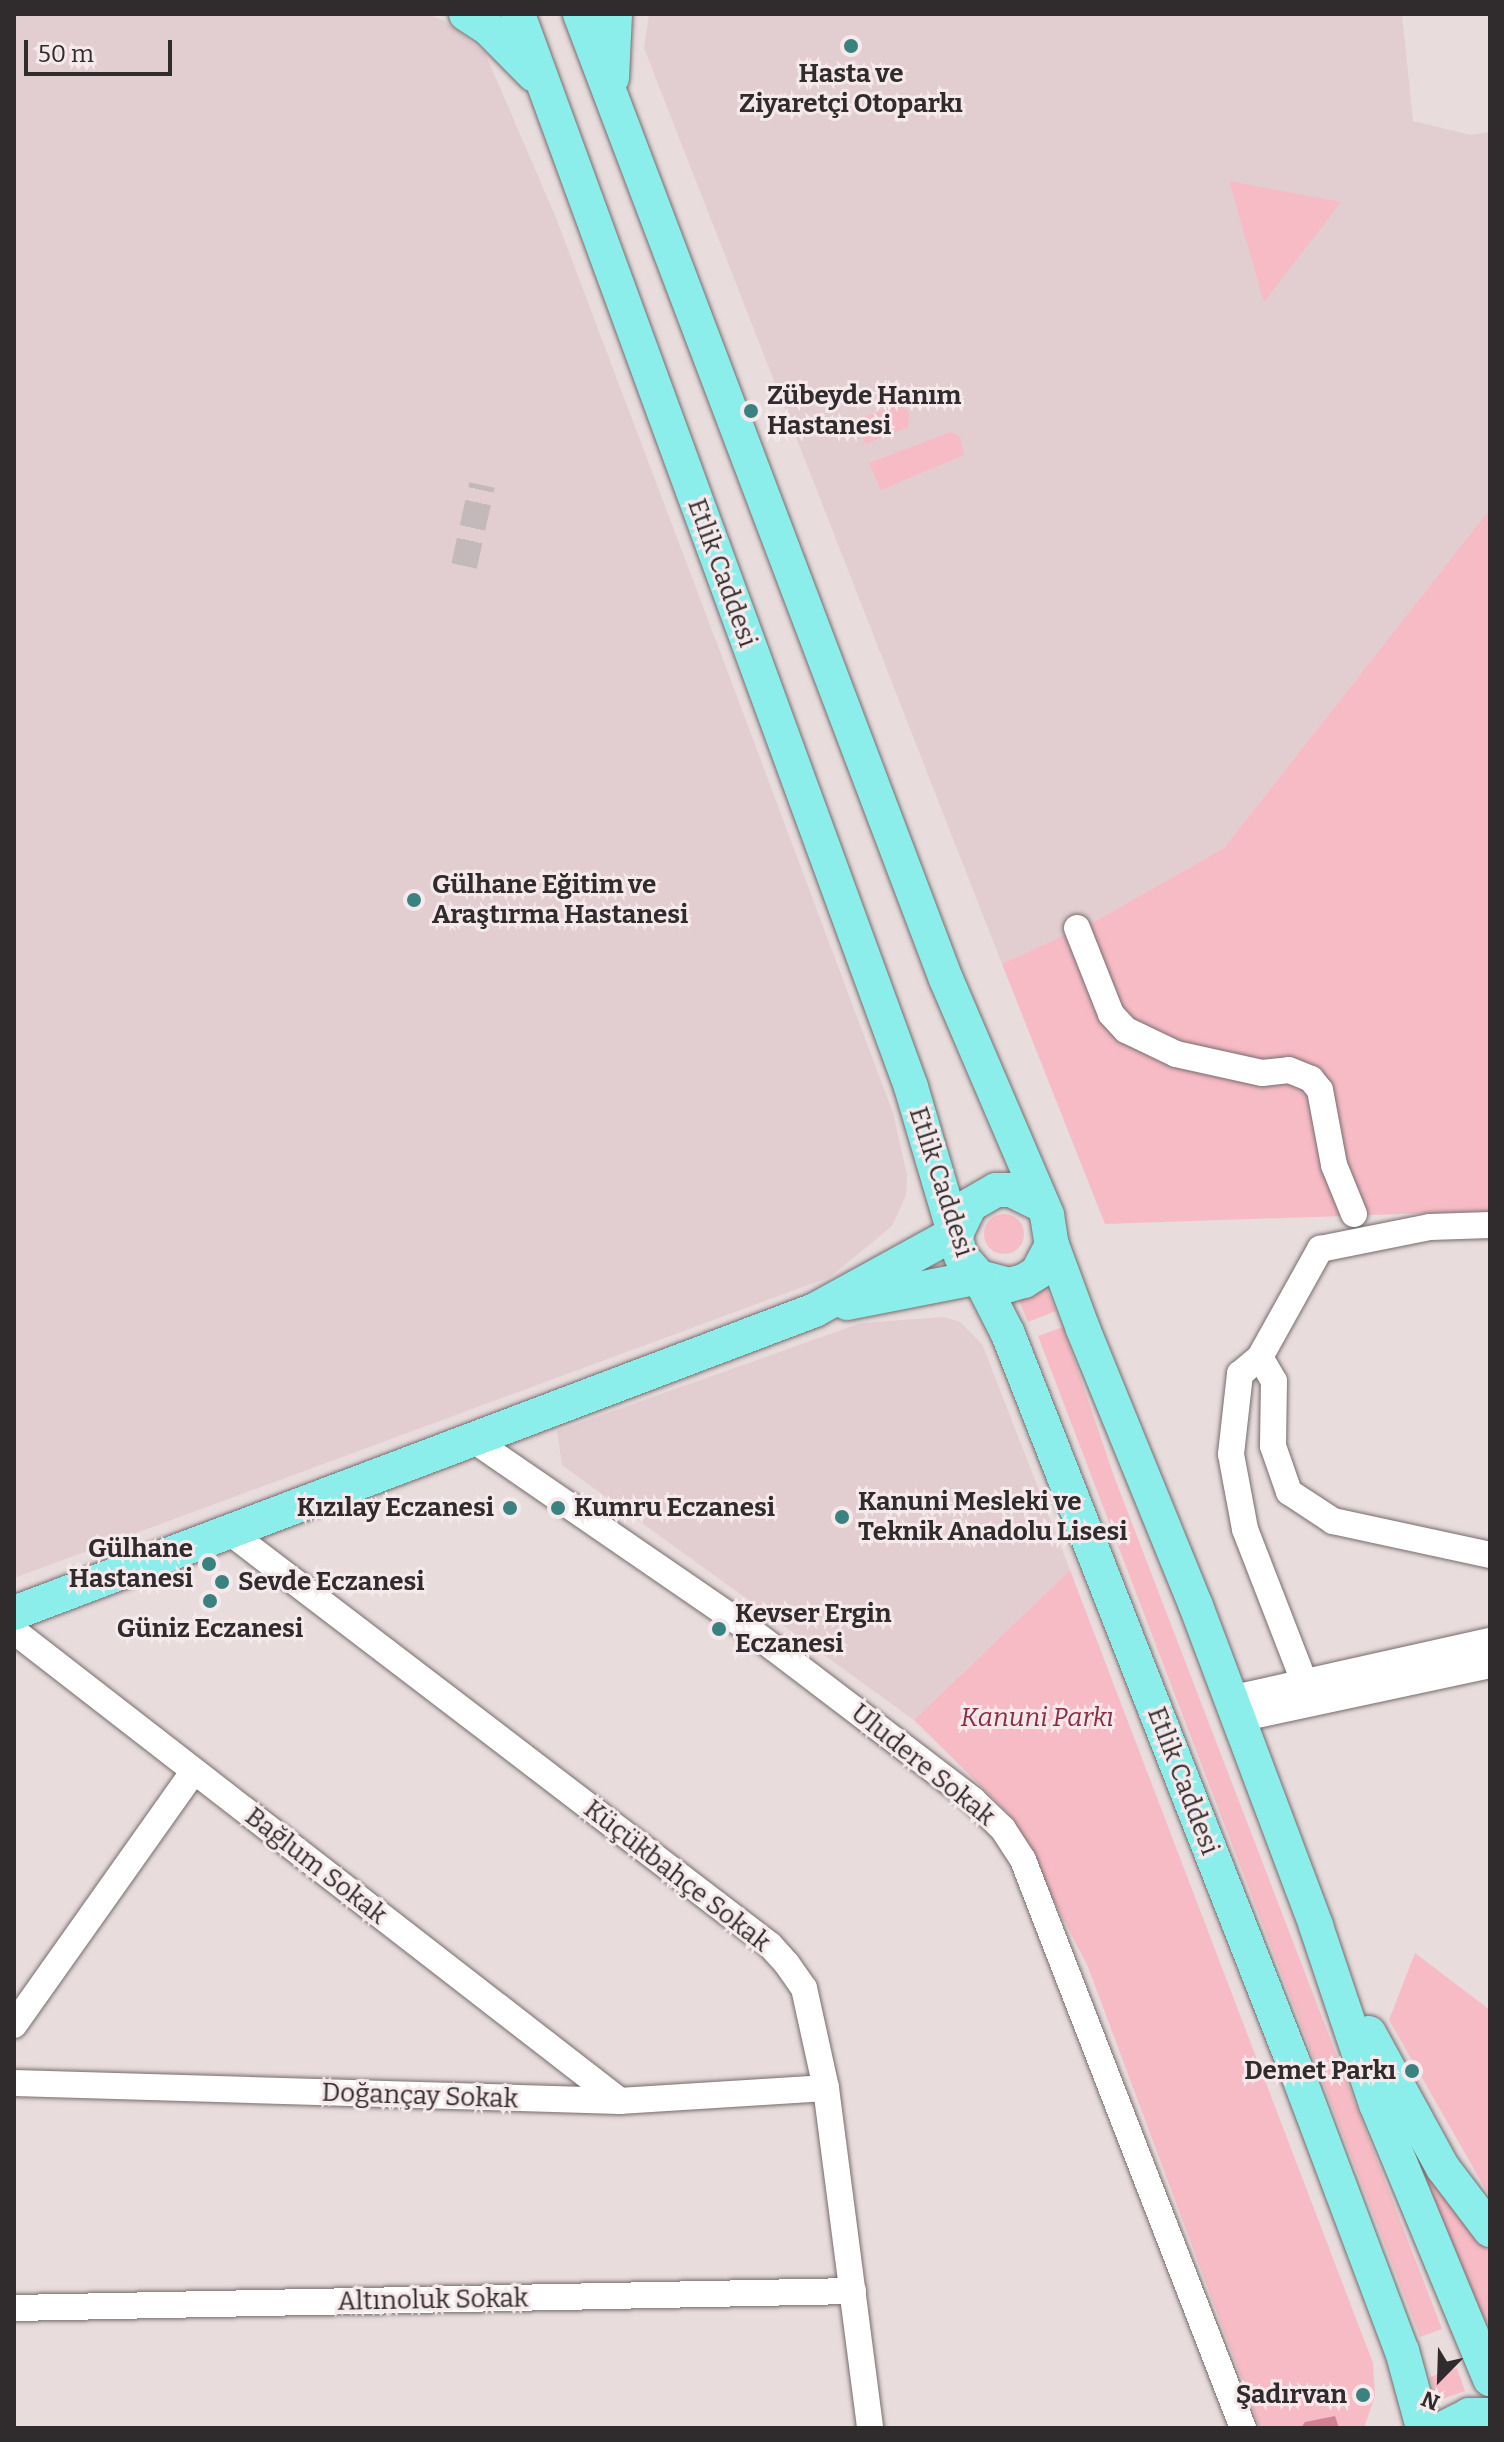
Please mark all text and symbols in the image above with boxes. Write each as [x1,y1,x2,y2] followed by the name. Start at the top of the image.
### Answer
[28,24,176,74] scale bar
[842,37,860,55] marker: Hasta ve Ziyaretçi Otoparkı
[38,40,94,68] text: 50 m
[739,58,963,120] place label: Hasta ve Ziyaretçi Otoparkı
[767,380,961,442] place label: Zübeyde Hanım Hastanesi
[742,402,760,420] marker: Zübeyde Hanım Hastanesi
[681,494,763,652] street label: Etlik Caddesi
[432,869,688,930] place label: Gülhane Eğitim ve Araştırma Hastanesi
[403,889,425,911] marker: Gülhane Eğitim ve Araştırma Hastanesi
[902,1103,980,1261] street label: Etlik Caddesi
[858,1486,1128,1548] place label: Kanuni Mesleki ve Teknik Anadolu Lisesi
[297,1492,494,1524] place label: Kızılay Eczanesi
[574,1492,775,1524] place label: Kumru Eczanesi
[501,1499,519,1517] marker: Kızılay Eczanesi
[549,1499,567,1517] marker: Kumru Eczanesi
[833,1508,851,1526] marker: Kanuni Mesleki ve Teknik Anadolu Lisesi
[69,1533,193,1594] place label: Gülhane Hastanesi
[200,1555,218,1573] marker: Gülhane Hastanesi
[238,1566,424,1598] place label: Sevde Eczanesi
[213,1573,231,1591] marker: Sevde Eczanesi
[201,1592,219,1610] marker: Güniz Eczanesi
[735,1598,892,1660] place label: Kevser Ergin Eczanesi
[117,1613,303,1645] place label: Güniz Eczanesi
[710,1620,728,1638] marker: Kevser Ergin Eczanesi
[845,1697,1001,1833] street label: Uludere Sokak
[960,1702,1114,1734] park label: Kanuni Parkı
[1141,1703,1225,1859] street label: Etlik Caddesi
[578,1794,776,1958] street label: Küçükbahçe Sokak
[239,1801,393,1931] street label: Bağlum Sokak
[1244,2055,1396,2087] place label: Demet Parkı
[1403,2062,1421,2080] marker: Demet Parkı
[321,2077,519,2115] street label: Doğançay Sokak
[337,2283,529,2317] street label: Altınoluk Sokak
[1400,2338,1480,2418] north arrow
[1236,2379,1347,2411] place label: Şadırvan
[1417,2385,1444,2416] text: N
[1354,2386,1372,2404] marker: Şadırvan

